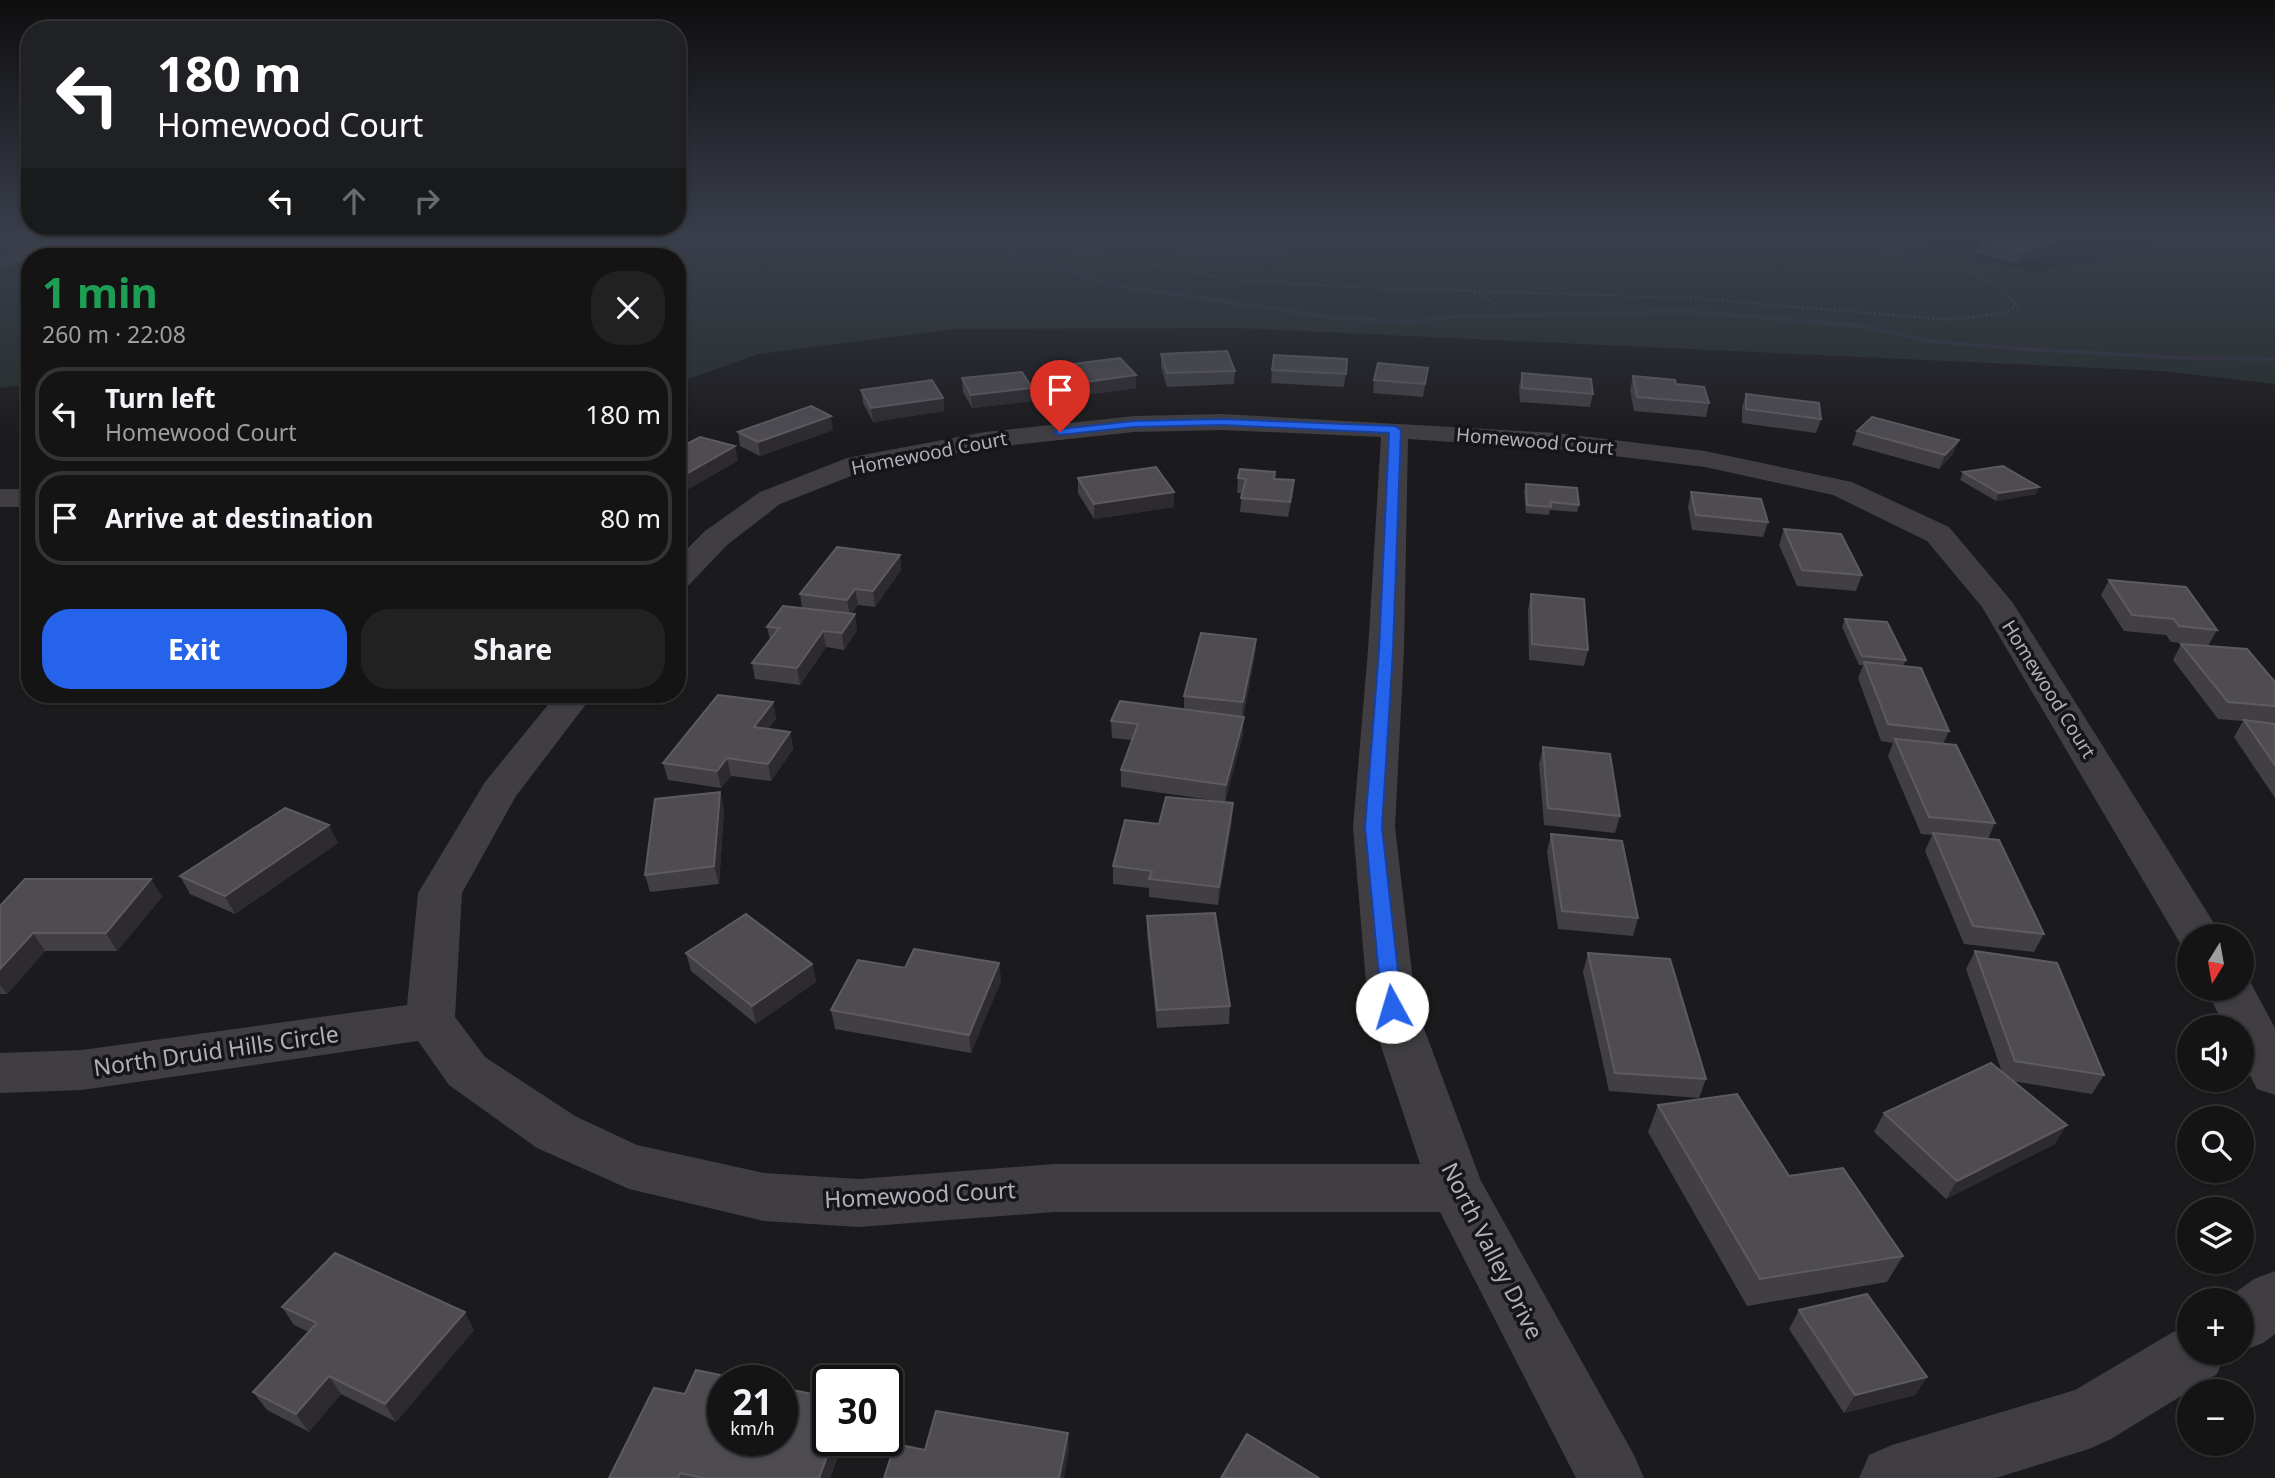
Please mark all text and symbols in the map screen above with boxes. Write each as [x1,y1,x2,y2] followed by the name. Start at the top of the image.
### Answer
[157,40,302,106] text: 180 m
[42,49,133,140] icon: left
[157,103,423,146] text: Homewood Court
[262,182,300,220] icon: left
[335,182,373,220] icon: ahead
[408,182,446,220] icon: right
[42,263,158,320] text: 1 min
[591,271,665,345] button: close
[42,318,186,350] text: 260 m · 22:08
[1030,360,1090,432] pin
[1041,371,1079,409] icon: arrive
[105,380,216,416] text: Turn left
[46,395,84,433] icon: left
[585,396,661,432] text: 180 m
[105,416,296,448] text: Homewood Court
[1455,421,1615,461] street label: Homewood Court
[849,425,1009,481] street label: Homewood Court
[46,499,84,537] icon: arrive
[105,500,374,536] text: Arrive at destination
[600,500,661,536] text: 80 m
[42,609,347,689] button: Exit
[361,609,665,689] button: Share
[1996,615,2102,763] street label: Homewood Court
[2177,924,2254,1001] north arrow
[2177,924,2254,1456] map controls
[1355,970,1429,1044] position arrow
[2177,1015,2254,1092] button: sound
[91,1017,341,1083] street label: North Druid Hills Circle
[2177,1106,2254,1183] button: search
[1434,1157,1551,1345] street label: North Valley Drive
[823,1173,1016,1215] street label: Homewood Court
[2177,1197,2254,1274] button: layers
[2177,1288,2254,1365] button: +
[812,1365,903,1456] speed limit sign: 30
[732,1378,773,1425] text: 21
[2177,1379,2254,1456] button: −
[730,1416,775,1440] text: km/h

